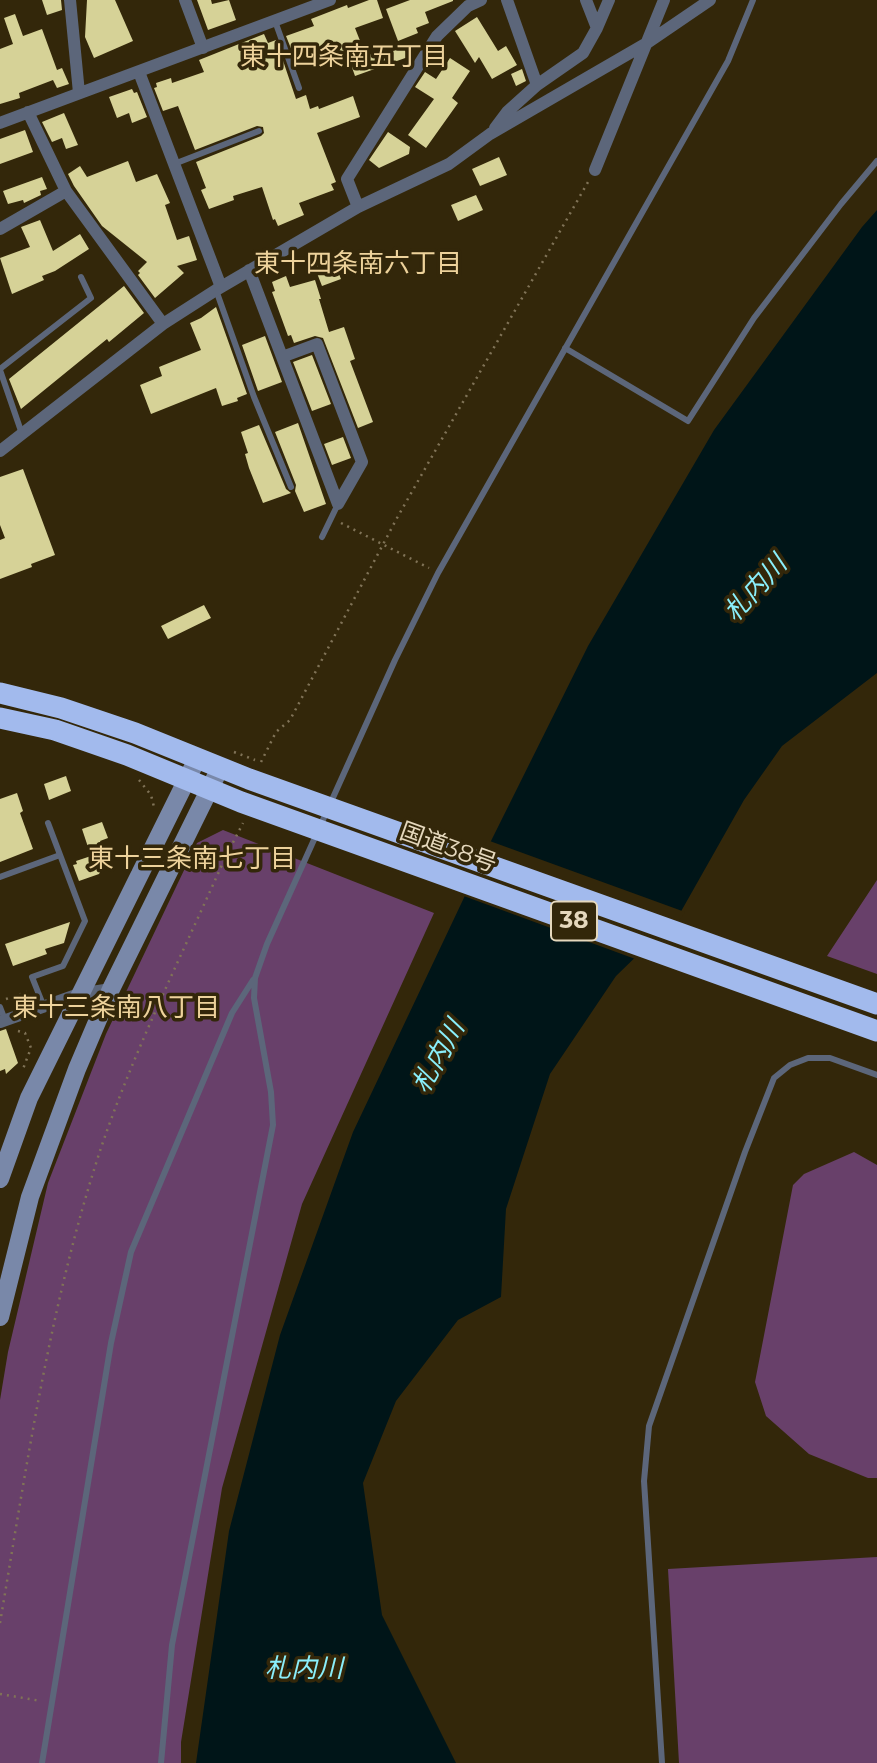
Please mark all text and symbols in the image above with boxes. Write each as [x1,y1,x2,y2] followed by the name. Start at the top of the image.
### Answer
[240,41,448,73] district label: 東十四条南五丁目
[254,248,462,280] district label: 東十四条南六丁目
[718,550,794,628] water label: 札内川
[396,817,500,879] street label: 国道38号
[88,843,296,875] district label: 東十三条南七丁目
[551,902,597,940] road number: 38
[12,992,220,1024] district label: 東十三条南八丁目
[406,1015,472,1099] water label: 札内川
[265,1653,343,1685] water label: 札内川

